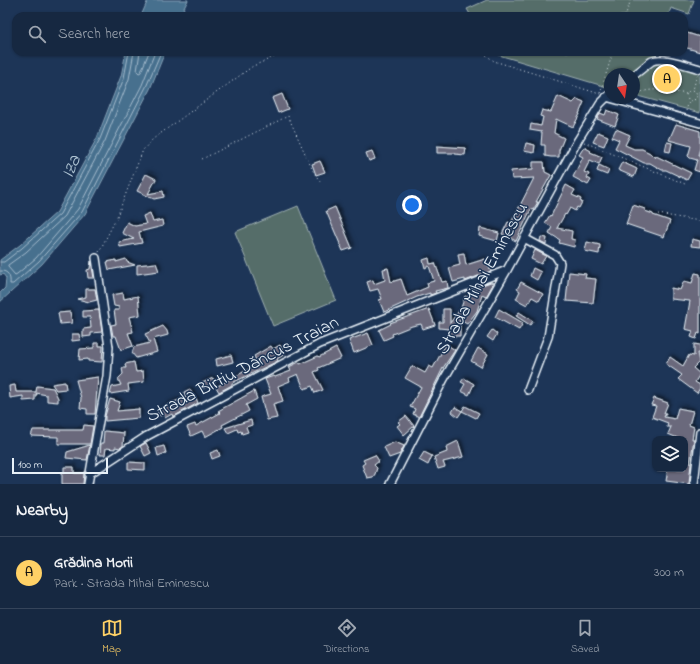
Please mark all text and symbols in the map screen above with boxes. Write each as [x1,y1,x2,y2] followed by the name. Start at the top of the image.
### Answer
[12,12,688,56] search box
[26,23,48,45] icon: search
[58,23,130,45] text: Search here
[654,64,680,94] pin: A
[604,68,640,104] north arrow
[55,150,89,183] water label: Iza
[402,195,422,215] your location
[430,198,536,360] street label: Strada Mihai Eminescu
[142,310,344,430] street label: Strada Birtiu Dăncus Traian
[652,436,688,472] map controls
[652,436,688,472] button: layers
[12,456,108,475] scale bar
[18,457,42,473] text: 100 m
[16,498,68,523] text: Nearby
[54,552,133,574] text: Grădina Morii
[25,563,33,582] text: A
[654,563,684,582] text: 300 m
[54,574,209,593] text: Park · Strada Mihai Eminescu
[101,617,123,657] tab: Map
[324,617,369,657] tab: Directions
[571,617,599,657] tab: Saved

